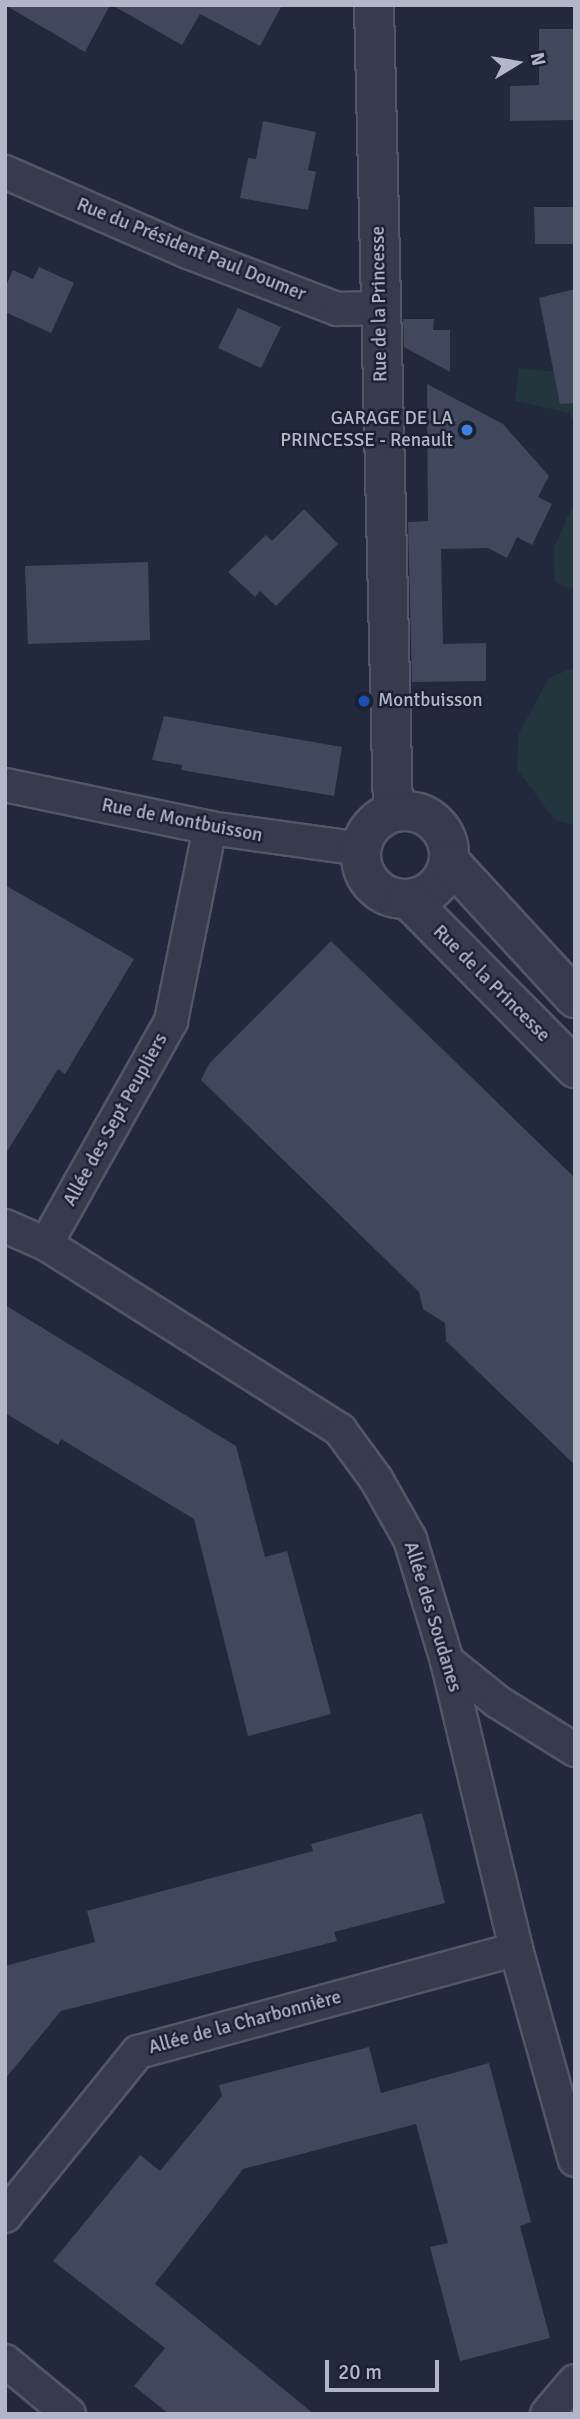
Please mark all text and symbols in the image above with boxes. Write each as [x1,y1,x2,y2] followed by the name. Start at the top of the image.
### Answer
[482,28,552,98] north arrow
[525,50,551,68] text: N
[73,194,309,306] street label: Rue du Président Paul Doumer
[367,226,393,382] street label: Rue de la Princesse
[280,408,453,452] place label: GARAGE DE LA PRINCESSE - Renault
[459,422,475,438] marker: GARAGE DE LA PRINCESSE - Renault
[378,690,483,712] place label: Montbuisson
[356,693,372,709] marker: Montbuisson
[100,794,264,848] street label: Rue de Montbuisson
[428,921,554,1047] street label: Rue de la Princesse
[59,1030,173,1210] street label: Allée des Sept Peupliers
[398,1539,466,1695] street label: Allée des Soudanes
[146,1986,344,2060] street label: Allée de la Charbonnière
[328,2346,442,2390] scale bar
[338,2359,382,2385] text: 20 m

